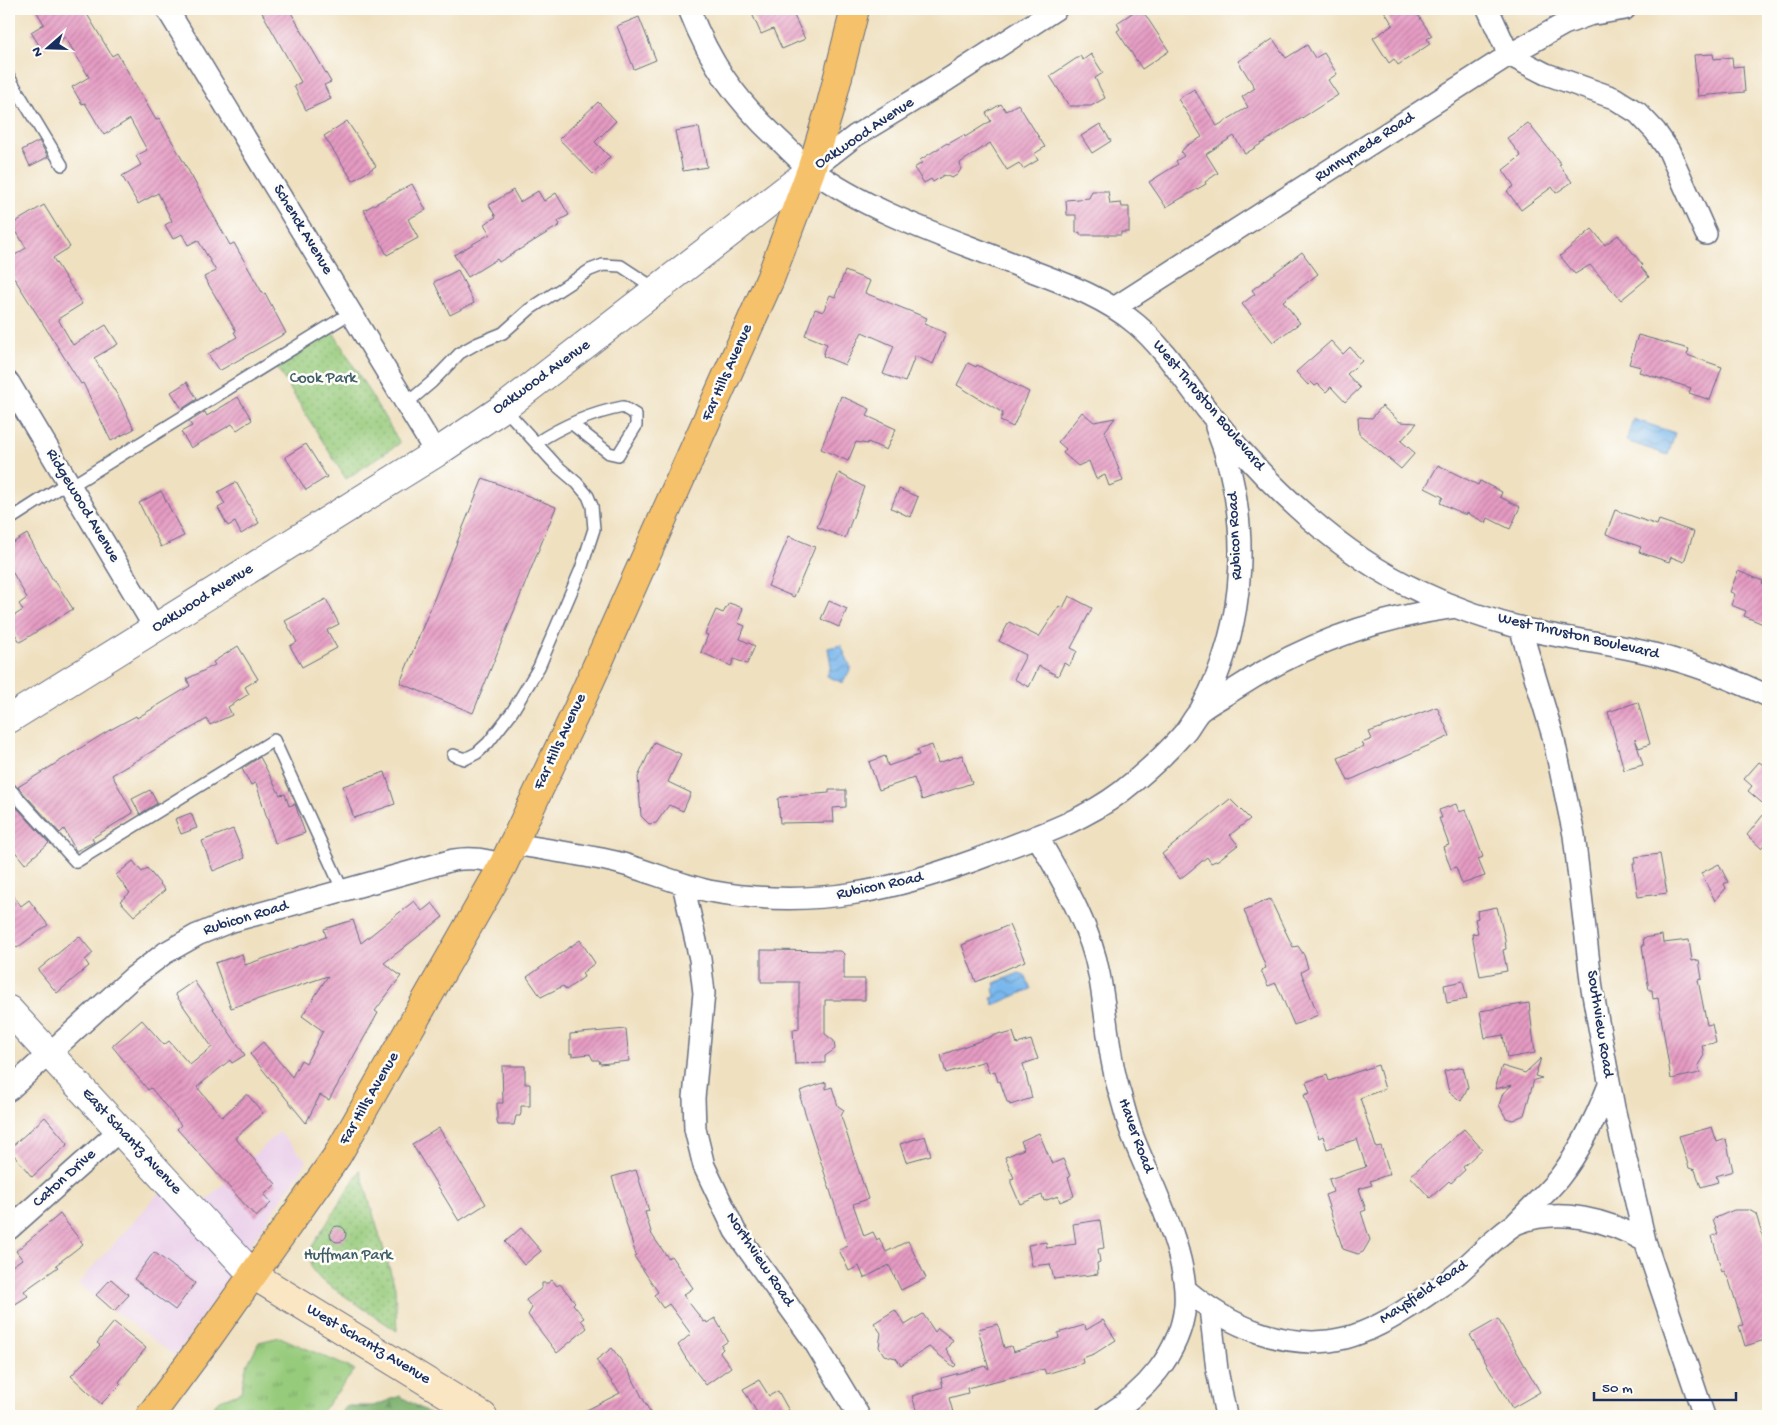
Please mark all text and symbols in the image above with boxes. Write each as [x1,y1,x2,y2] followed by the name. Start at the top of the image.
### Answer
[22,22,72,72] north arrow
[29,44,48,59] text: N
[812,93,919,174] street label: Oakwood Avenue
[1312,108,1420,187] street label: Runnymede Road
[268,181,337,279] street label: Schenck Avenue
[698,321,758,425] street label: Far Hills Avenue
[490,336,595,420] street label: Oakwood Avenue
[1148,337,1269,476] street label: West Thruston Boulevard
[290,370,358,389] park label: Cook Park
[41,446,124,567] street label: Ridgewood Avenue
[1224,490,1248,580] street label: Rubicon Road
[149,560,258,638] street label: Oakwood Avenue
[1496,609,1662,665] street label: West Thruston Boulevard
[530,690,592,794] street label: Far Hills Avenue
[835,868,927,905] street label: Rubicon Road
[201,897,292,941] street label: Rubicon Road
[1581,969,1617,1081] street label: Southview Road
[335,1049,405,1150] street label: Far Hills Avenue
[77,1085,186,1200] street label: East Schantz Avenue
[1113,1096,1158,1177] street label: Haver Road
[29,1145,101,1212] street label: Caton Drive
[721,1209,798,1312] street label: Northview Road
[304,1247,394,1266] park label: Huffman Park
[1376,1256,1473,1329] street label: Maysfield Road
[302,1300,434,1390] street label: West Schantz Avenue
[1594,1370,1737,1402] scale bar
[1602,1380,1633,1398] text: 50 m

